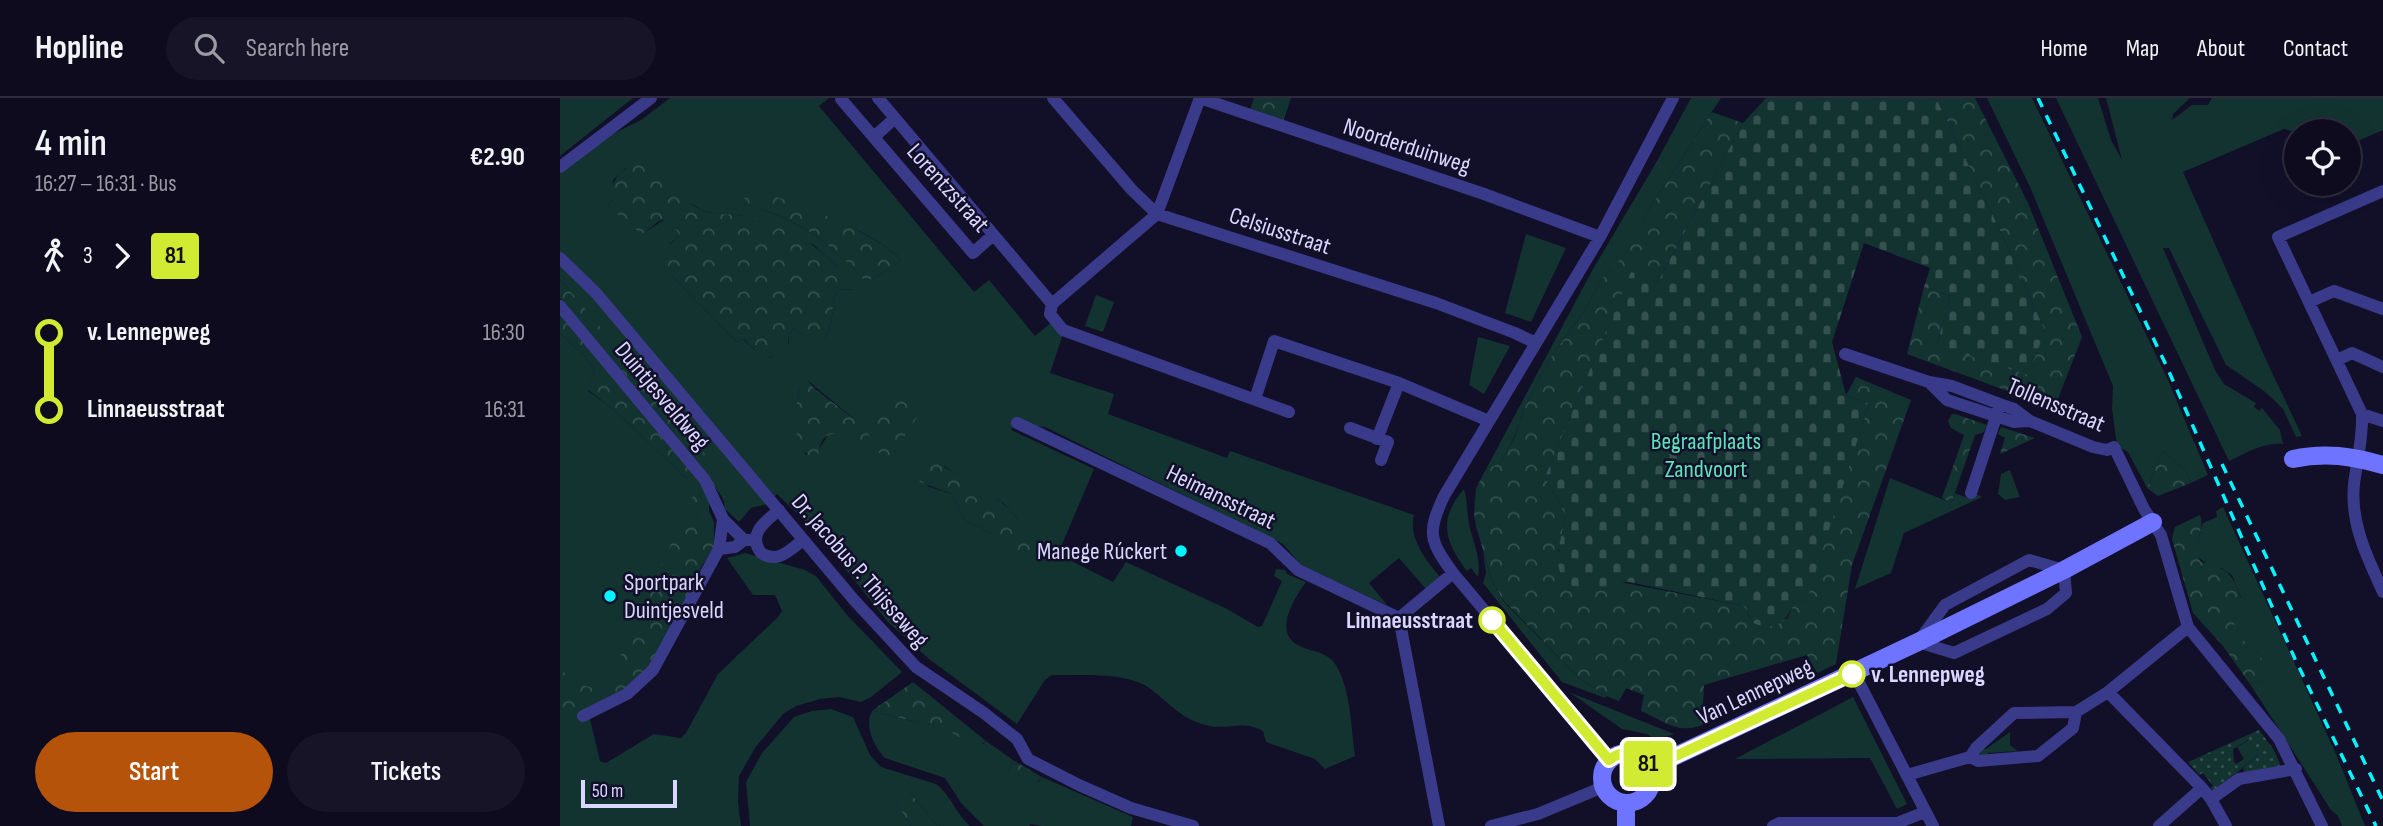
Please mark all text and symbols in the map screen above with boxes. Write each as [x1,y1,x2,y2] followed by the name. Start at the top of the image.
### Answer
[166,17,656,80] search box
[35,28,124,68] text: Hopline
[190,29,228,67] icon: search
[246,33,349,64] text: Search here
[2040,34,2088,63] text: Home
[2126,34,2159,63] text: Map
[2197,34,2245,63] text: About
[2283,34,2348,63] text: Contact
[1340,112,1474,180] street label: Noorderduinweg
[2284,119,2361,196] map controls
[2284,119,2361,196] button: locate
[35,121,107,166] text: 4 min
[901,138,995,238] street label: Lorentzstraat
[470,142,525,173] text: €2.90
[35,170,176,198] text: 16:27 – 16:31 · Bus
[1225,201,1335,261] street label: Celsiusstraat
[35,237,73,275] icon: walk
[103,237,141,275] icon: forward
[165,241,185,270] text: 81
[83,242,93,270] text: 3
[87,317,210,348] text: v. Lennepweg
[483,319,525,347] text: 16:30
[608,336,716,456] street label: Duintjesveldweg
[2003,371,2109,439] street label: Tollensstraat
[87,394,225,425] text: Linnaeusstraat
[485,396,525,424] text: 16:31
[1651,427,1761,484] park label: Begraafplaats Zandvoort
[1162,458,1280,536] street label: Heimansstraat
[785,488,935,654] street label: Dr. Jacobus P. Thijsseweg
[1037,537,1167,566] place label: Manege Rúckert
[1173,543,1189,559] marker: Manege Rúckert
[624,568,724,625] place label: Sportpark Duintjesveld
[602,588,618,604] marker: Sportpark Duintjesveld
[1346,606,1473,635] place label: Linnaeusstraat
[1479,607,1505,633] marker: Linnaeusstraat
[1693,653,1817,731] street label: Van Lennepweg
[1871,660,1985,689] place label: v. Lennepweg
[1839,661,1865,687] marker: v. Lennepweg
[35,732,273,812] button: Start
[287,732,525,812] button: Tickets
[1616,741,1680,787] line badge: 81
[1638,749,1658,778] text: 81
[581,777,677,809] scale bar
[592,780,623,803] text: 50 m

